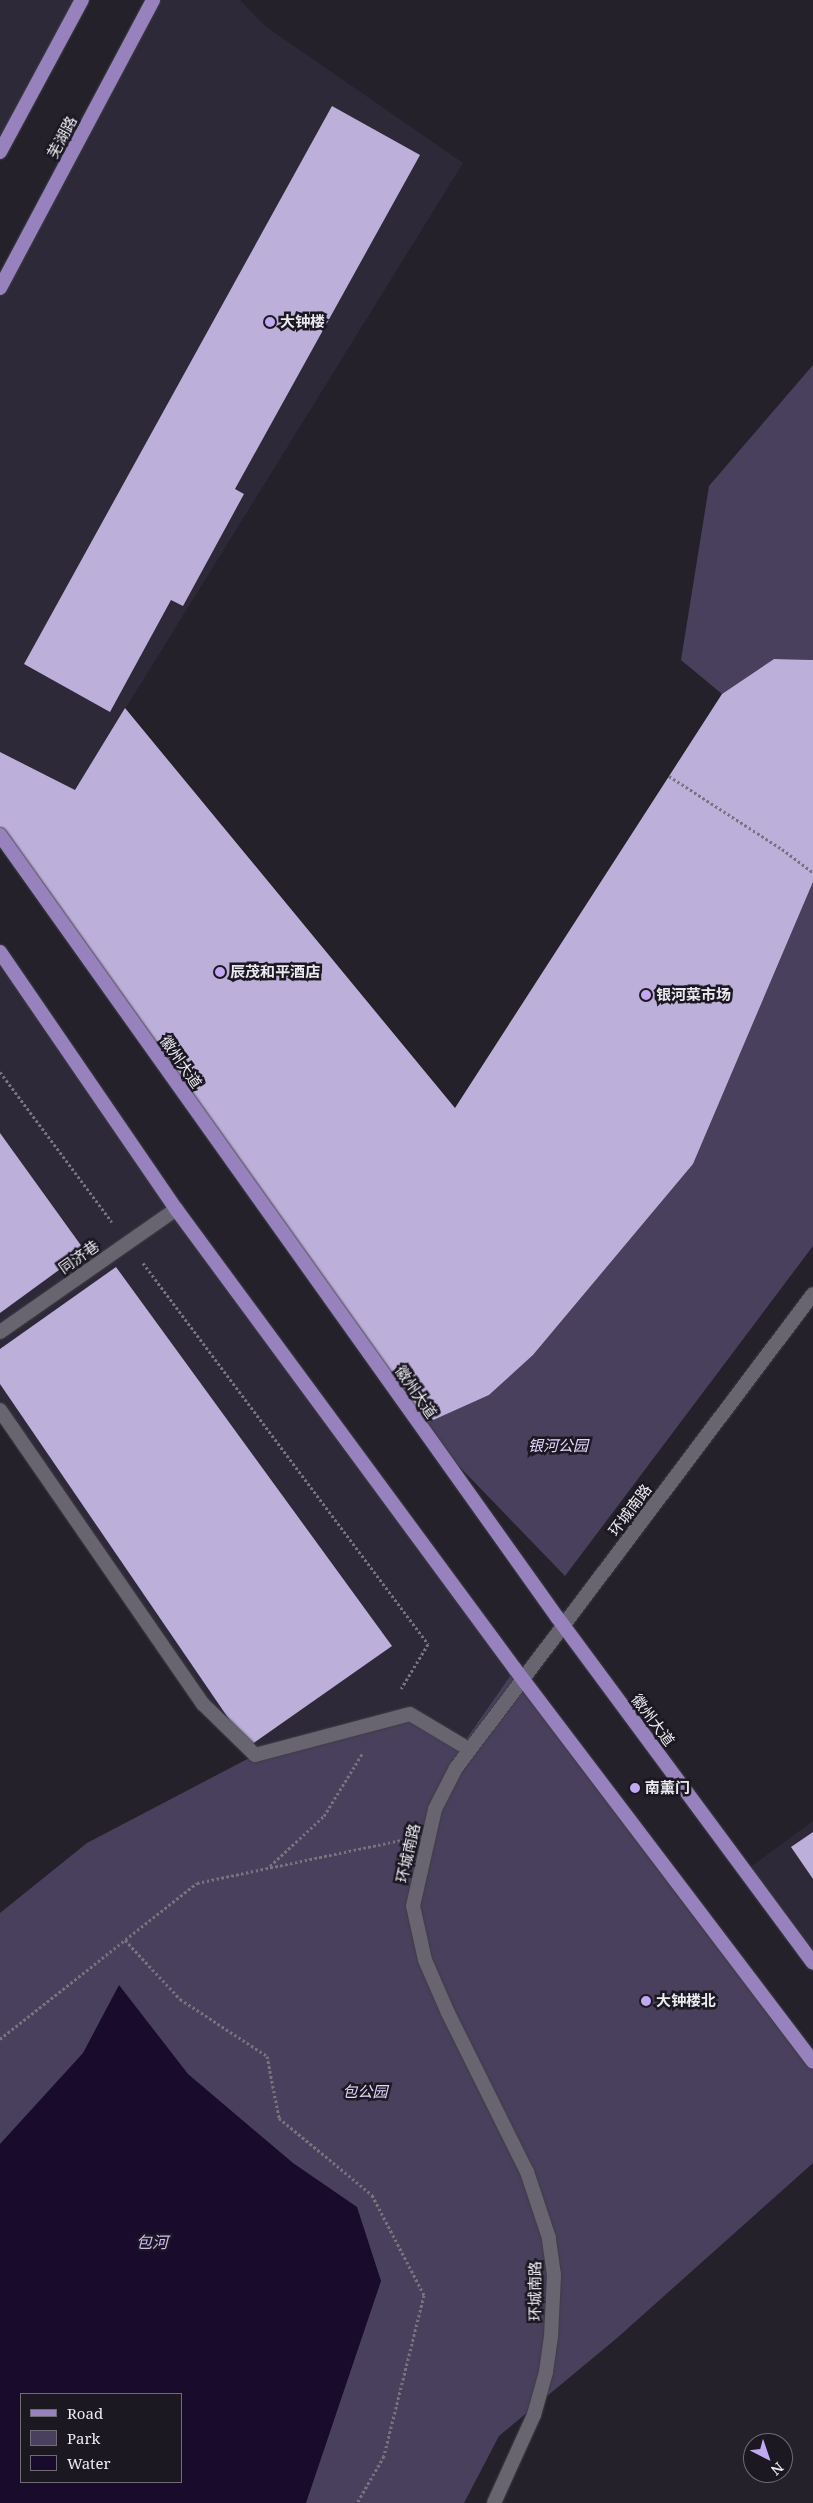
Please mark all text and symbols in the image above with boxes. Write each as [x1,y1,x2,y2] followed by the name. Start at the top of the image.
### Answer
[43,113,81,161] street label: 芜湖路
[280,313,325,331] place label: 大钟楼
[264,316,276,328] marker: 大钟楼
[230,963,320,981] place label: 辰茂和平酒店
[214,966,226,978] marker: 辰茂和平酒店
[656,986,731,1004] place label: 银河菜市场
[640,989,652,1001] marker: 银河菜市场
[156,1032,206,1092] street label: 徽州大道
[55,1237,103,1277] street label: 同济巷
[391,1362,441,1422] street label: 徽州大道
[528,1437,588,1455] park label: 银河公园
[605,1481,655,1539] street label: 环城南路
[628,1691,678,1749] street label: 徽州大道
[645,1779,690,1797] place label: 南薰门
[629,1782,641,1794] marker: 南薰门
[392,1822,424,1884] street label: 环城南路
[656,1992,716,2010] place label: 大钟楼北
[640,1995,652,2007] marker: 大钟楼北
[343,2083,387,2101] park label: 包公园
[136,2232,168,2252] water label: 包河
[526,2261,544,2321] street label: 环城南路
[20,2393,182,2483] legend
[67,2403,103,2423] text: Road
[67,2428,100,2448] text: Park
[743,2433,793,2483] north arrow
[67,2453,110,2473] text: Water
[767,2458,788,2480] text: N

